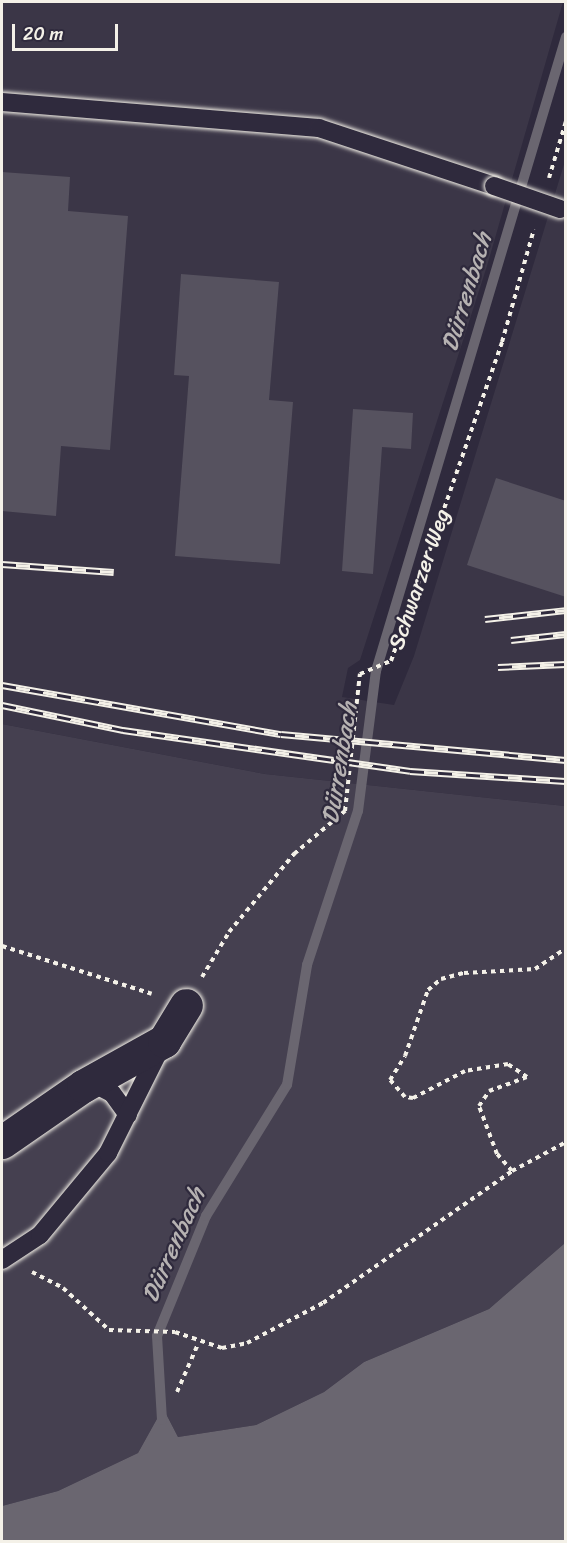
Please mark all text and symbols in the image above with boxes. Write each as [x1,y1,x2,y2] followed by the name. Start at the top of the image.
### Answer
[15,12,122,50] scale bar
[23,18,63,50] text: 20 m
[435,229,499,355] water label: Dürrenbach
[383,505,455,653] street label: Schwarzer Weg
[316,700,364,826] water label: Dürrenbach
[136,1183,212,1307] water label: Dürrenbach

